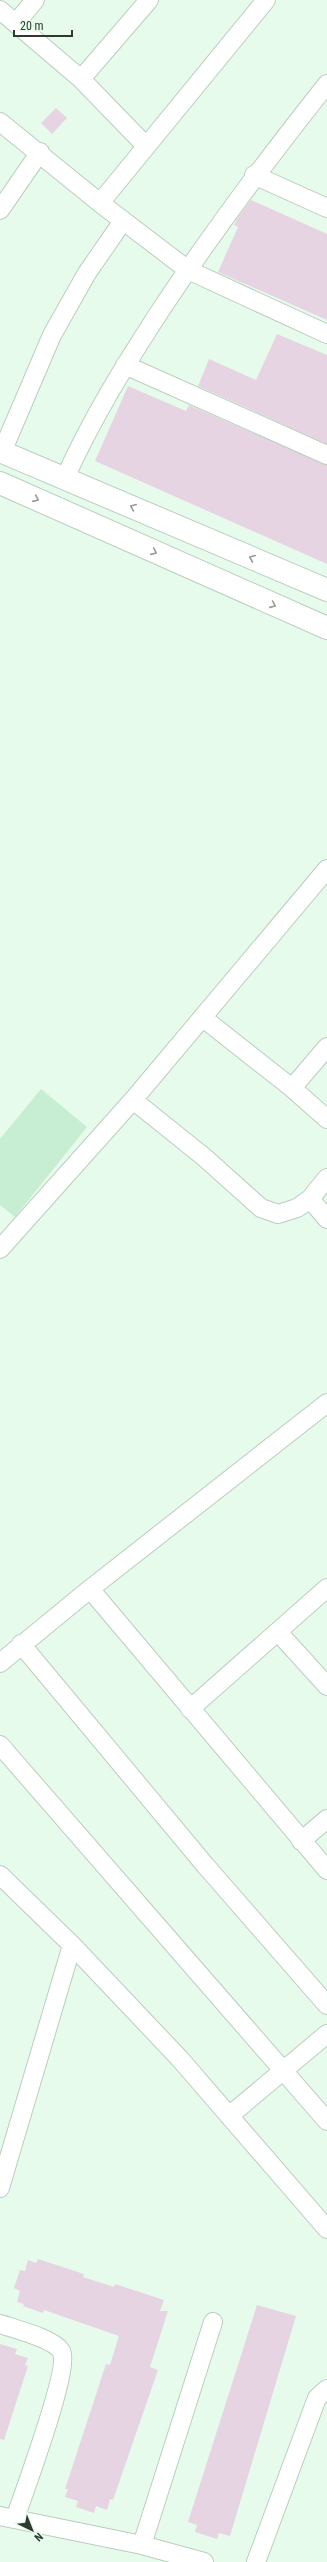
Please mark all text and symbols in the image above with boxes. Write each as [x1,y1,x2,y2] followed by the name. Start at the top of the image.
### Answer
[14,12,72,38] scale bar
[20,19,44,33] text: 20 m
[31,494,39,502] one-way arrow
[129,504,136,512] one-way arrow
[150,547,158,555] one-way arrow
[249,555,257,563] one-way arrow
[270,600,277,608] one-way arrow
[12,2510,52,2550] north arrow
[31,2530,45,2544] text: N

